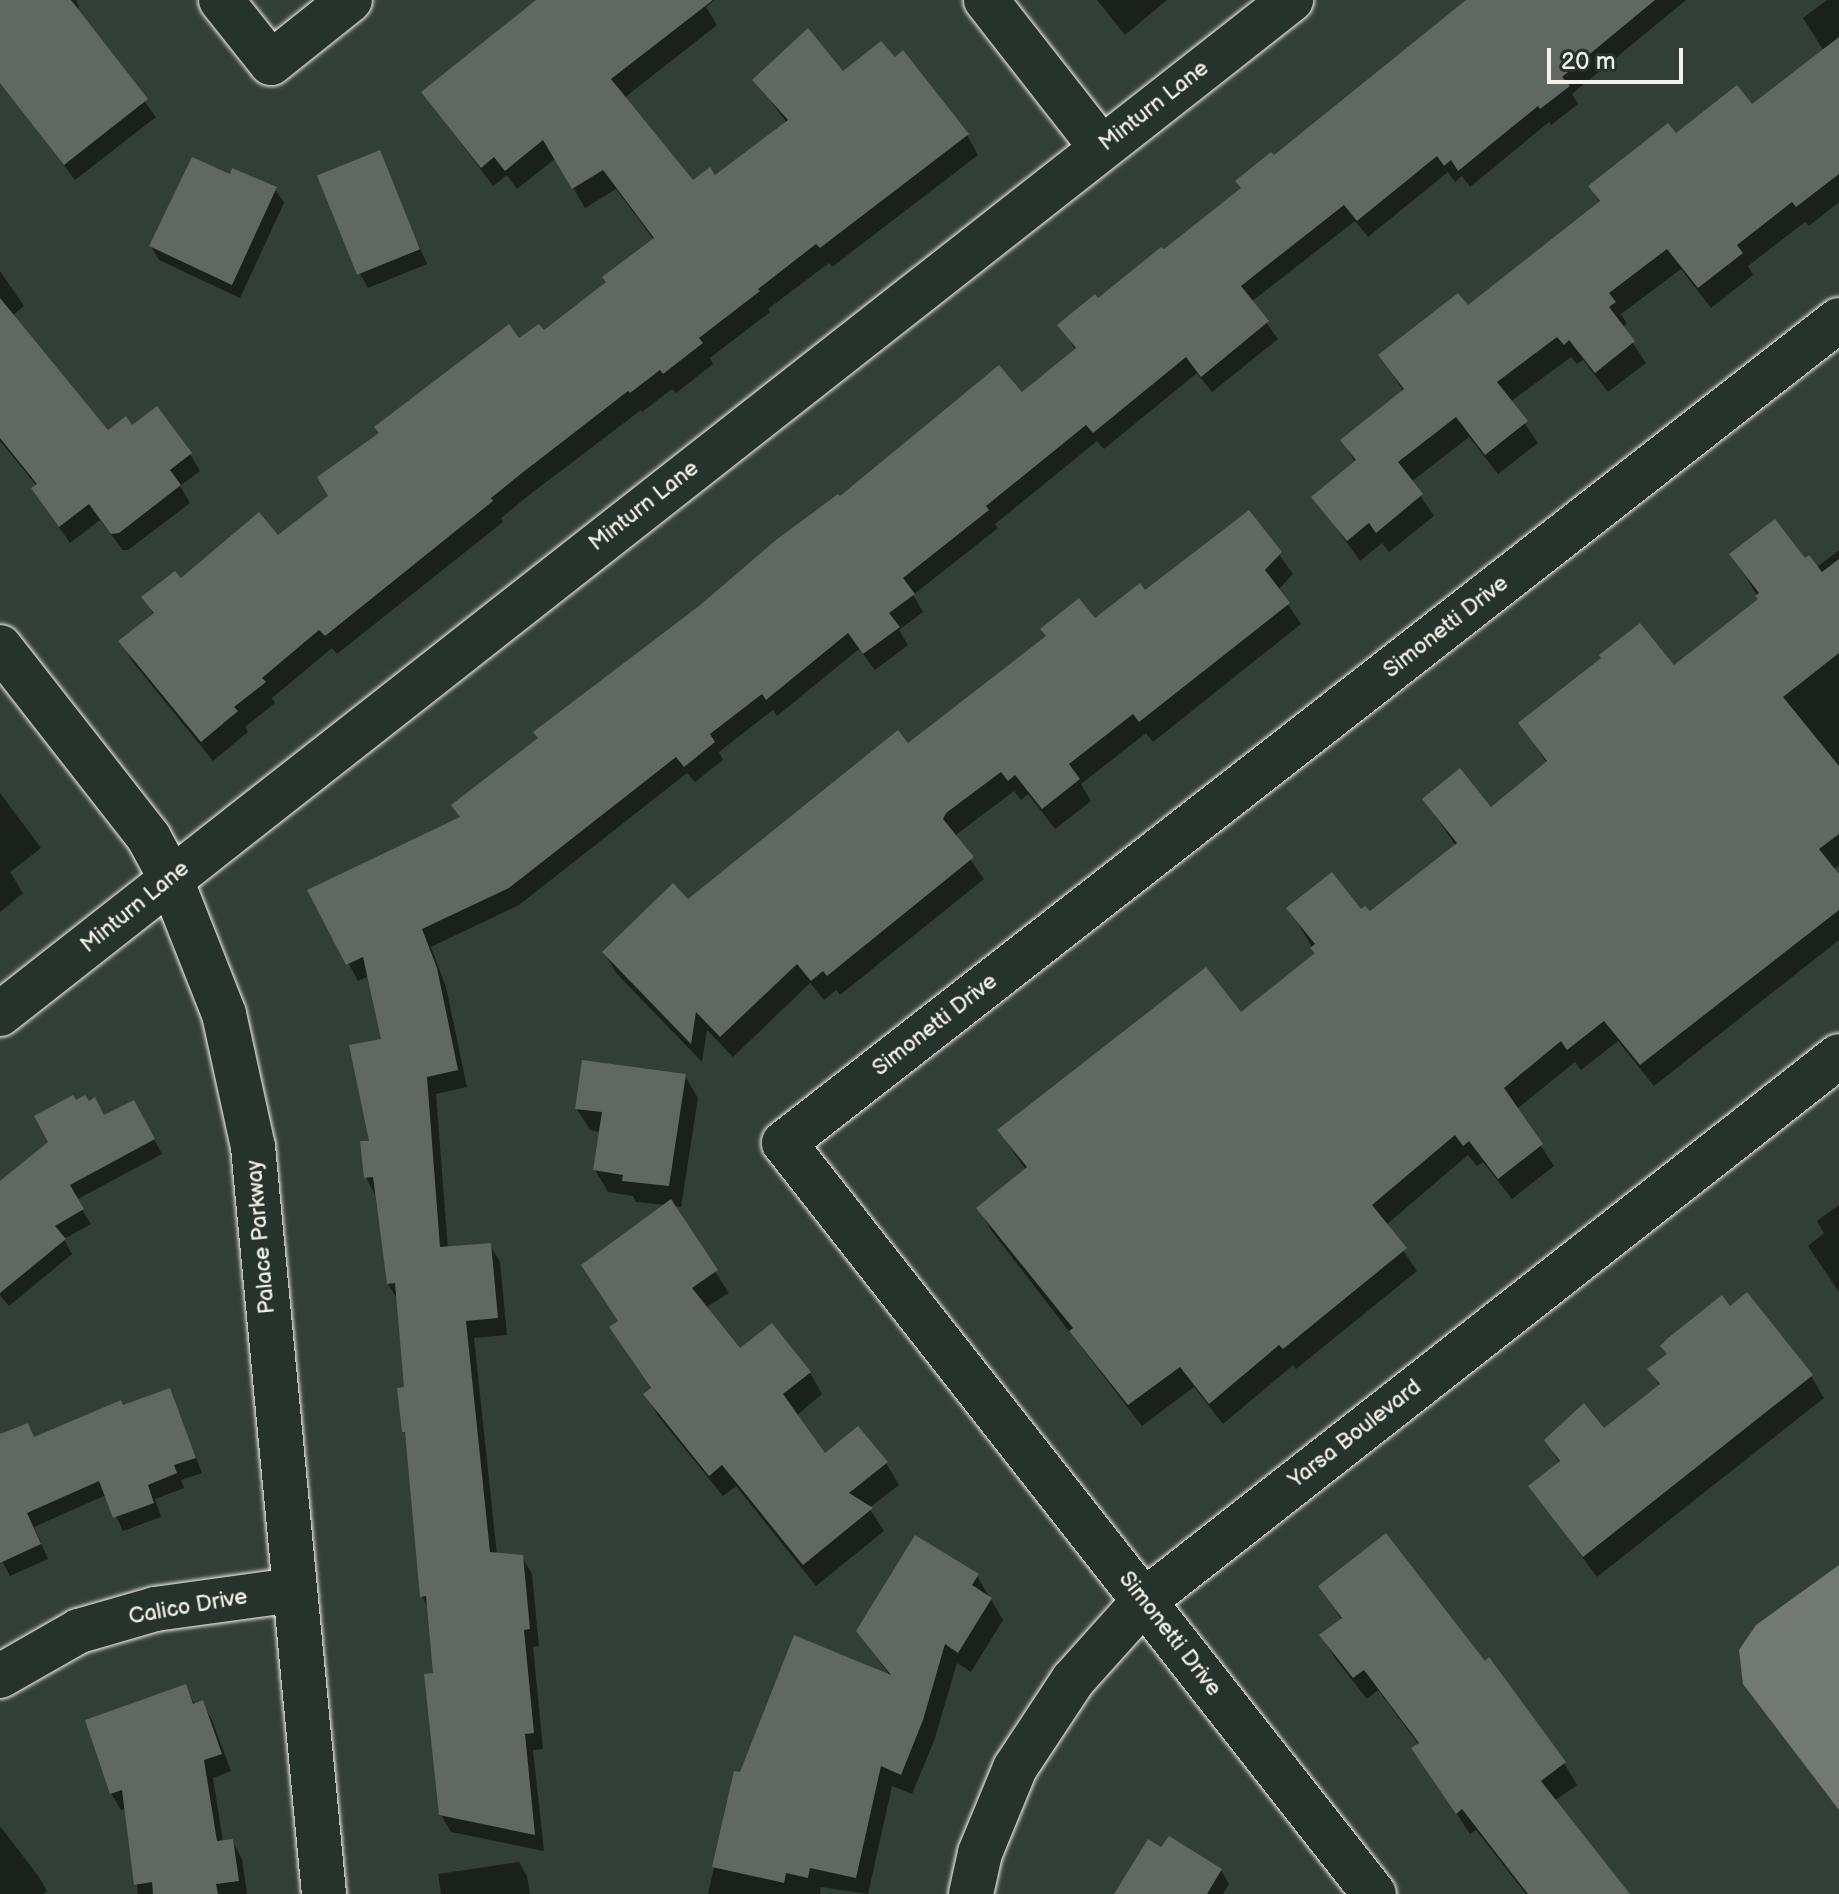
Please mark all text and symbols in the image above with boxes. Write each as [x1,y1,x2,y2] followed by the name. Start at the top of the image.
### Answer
[1551,32,1687,82] scale bar
[1561,47,1616,76] text: 20 m
[1094,55,1214,157] street label: Minturn Lane
[584,455,704,557] street label: Minturn Lane
[1378,570,1514,684] street label: Simonetti Drive
[76,855,194,959] street label: Minturn Lane
[867,968,1003,1082] street label: Simonetti Drive
[241,1159,281,1315] street label: Palace Parkway
[1284,1374,1426,1494] street label: Yarsa Boulevard
[1113,1566,1227,1702] street label: Simonetti Drive
[127,1584,249,1630] street label: Calico Drive

